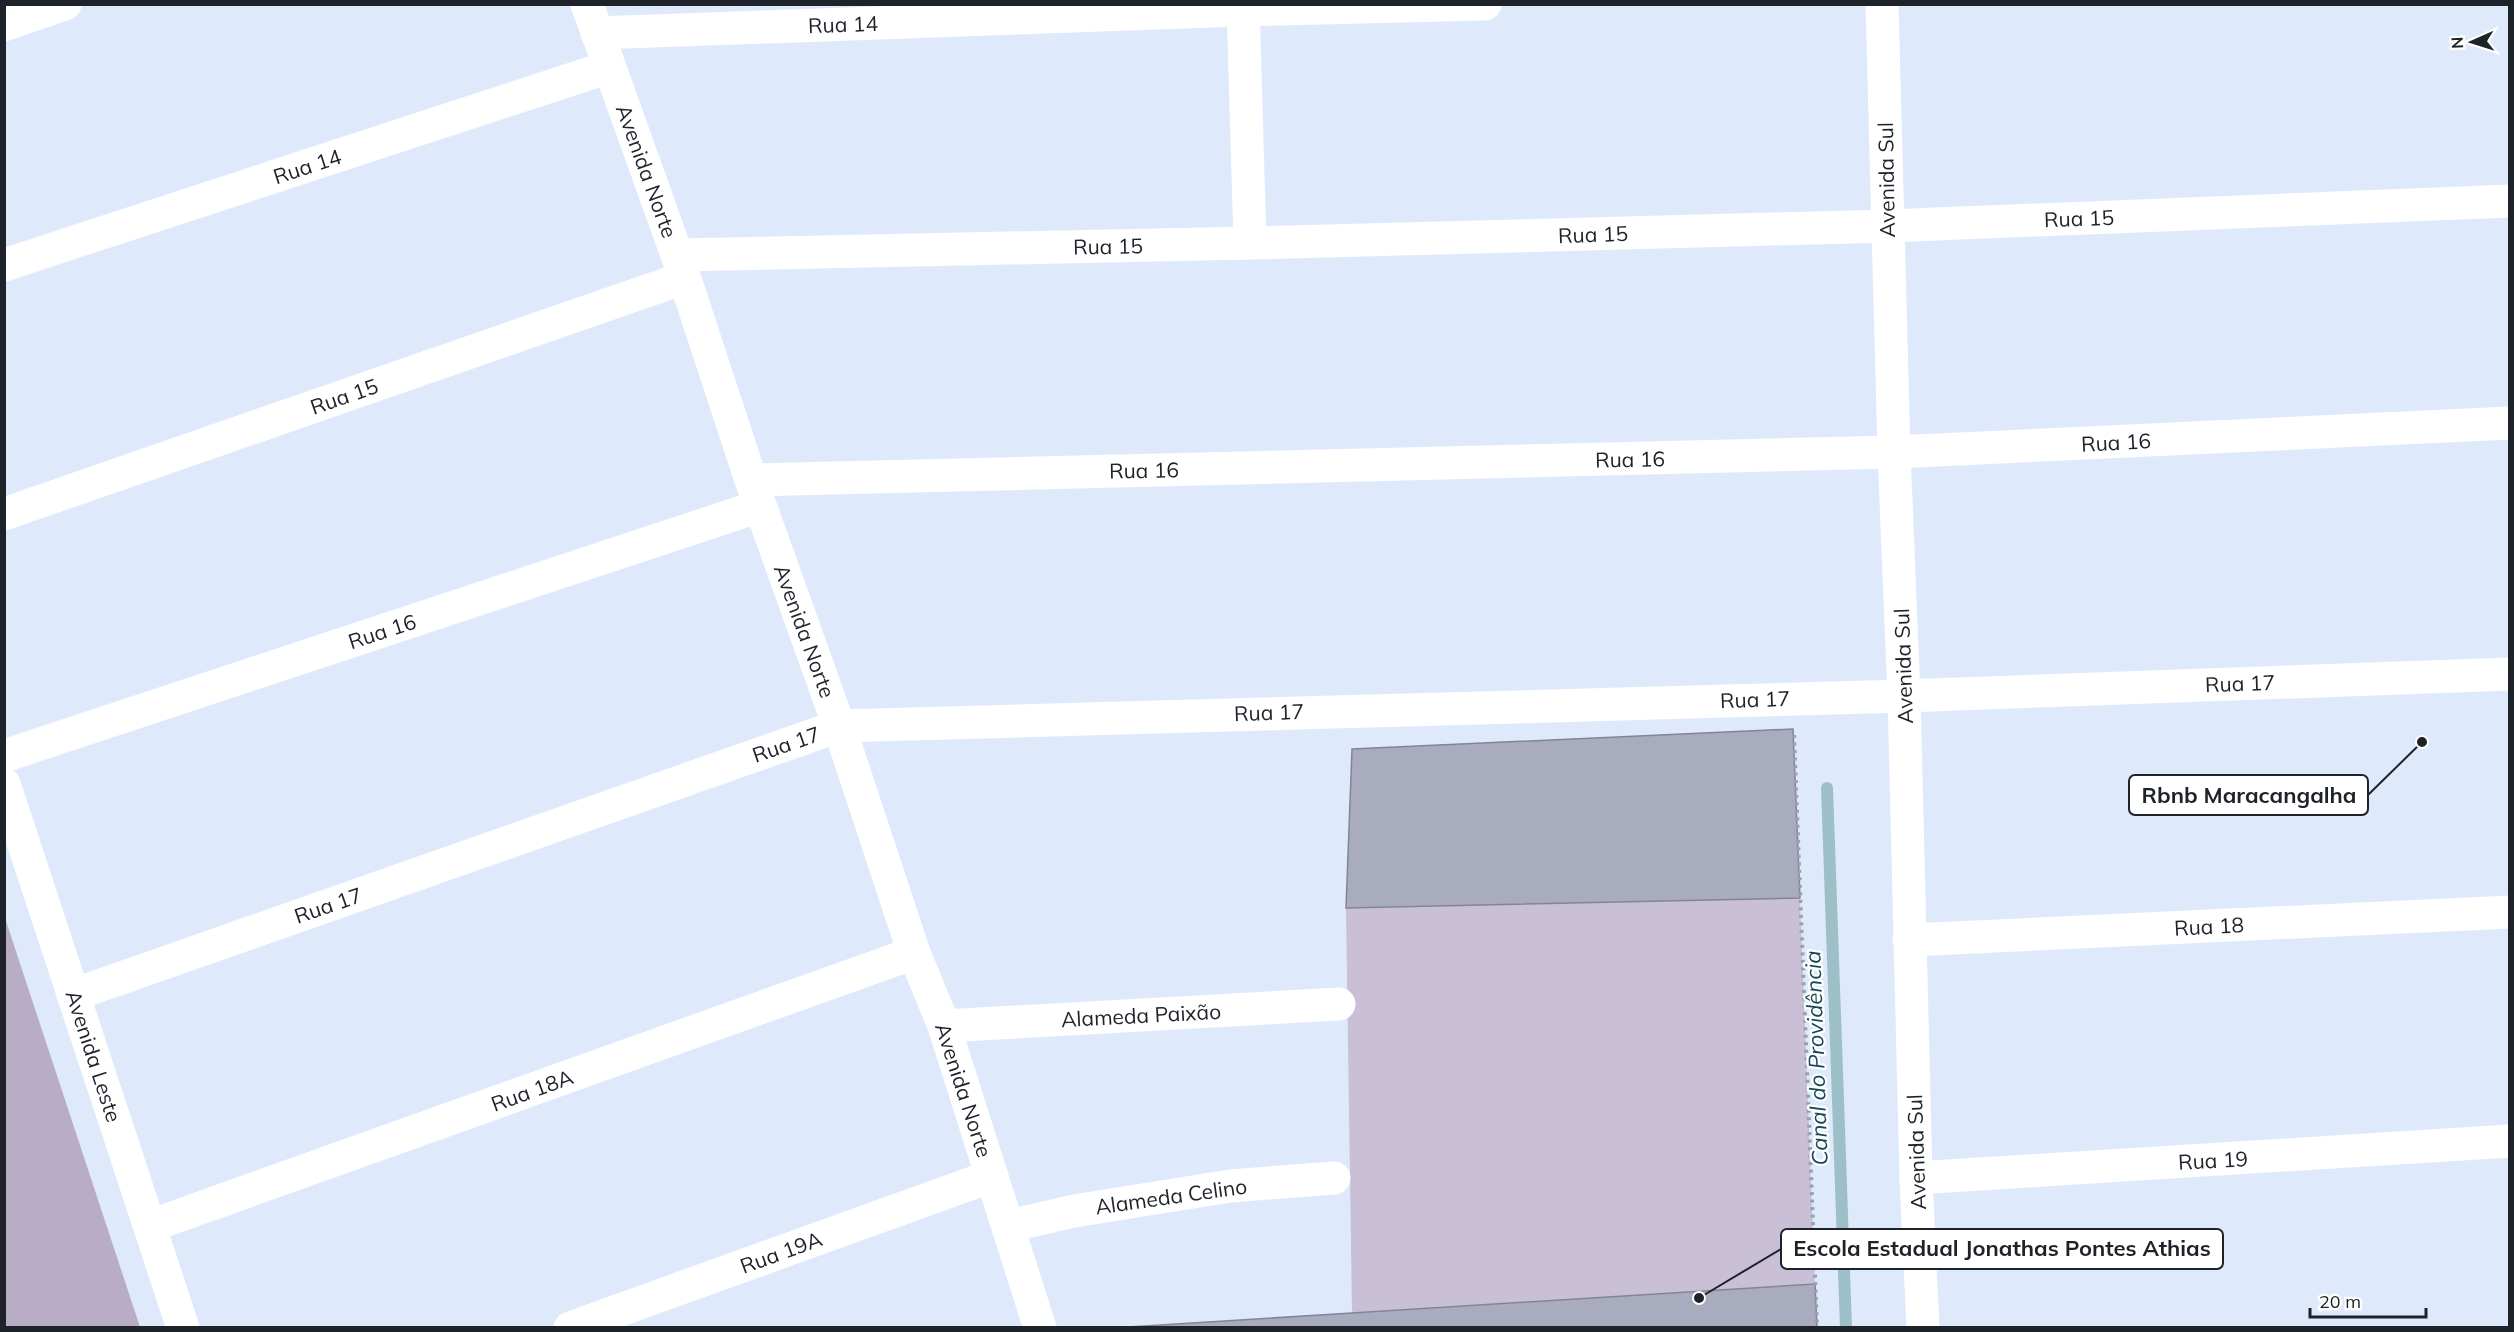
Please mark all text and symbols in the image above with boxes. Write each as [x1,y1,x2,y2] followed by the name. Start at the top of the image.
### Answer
[808,10,879,38] street label: Rua 14
[2442,12,2502,72] north arrow
[2447,36,2467,49] text: N
[611,101,683,241] street label: Avenida Norte
[1872,122,1900,238] street label: Avenida Sul
[270,143,345,189] street label: Rua 14
[2044,204,2114,232] street label: Rua 15
[1558,220,1628,248] street label: Rua 15
[1073,232,1143,260] street label: Rua 15
[307,372,381,420] street label: Rua 15
[2080,427,2152,457] street label: Rua 16
[1595,445,1665,473] street label: Rua 16
[1109,456,1179,484] street label: Rua 16
[769,561,841,701] street label: Avenida Norte
[345,608,419,654] street label: Rua 16
[1888,608,1918,724] street label: Avenida Sul
[2205,669,2275,697] street label: Rua 17
[1720,685,1790,713] street label: Rua 17
[1234,698,1304,726] street label: Rua 17
[749,720,823,768] street label: Rua 17
[2129,775,2368,815] callout: Rbnb Maracangalha
[2142,781,2356,809] text: Rbnb Maracangalha
[291,881,365,929] street label: Rua 17
[2173,911,2245,941] street label: Rua 18
[1798,950,1834,1166] water label: Canal do Providência
[60,987,128,1125] street label: Avenida Leste
[1060,998,1222,1032] street label: Alameda Paixão
[930,1019,998,1161] street label: Avenida Norte
[487,1063,577,1117] street label: Rua 18A
[1901,1094,1931,1210] street label: Avenida Sul
[2177,1145,2249,1175] street label: Rua 19
[1093,1172,1249,1220] street label: Alameda Celino
[736,1225,826,1279] street label: Rua 19A
[1781,1229,2223,1269] callout: Escola Estadual Jonathas Pontes Athias
[1793,1234,2211,1262] text: Escola Estadual Jonathas Pontes Athias
[2310,1281,2426,1319] scale bar
[2319,1290,2361,1313] text: 20 m

